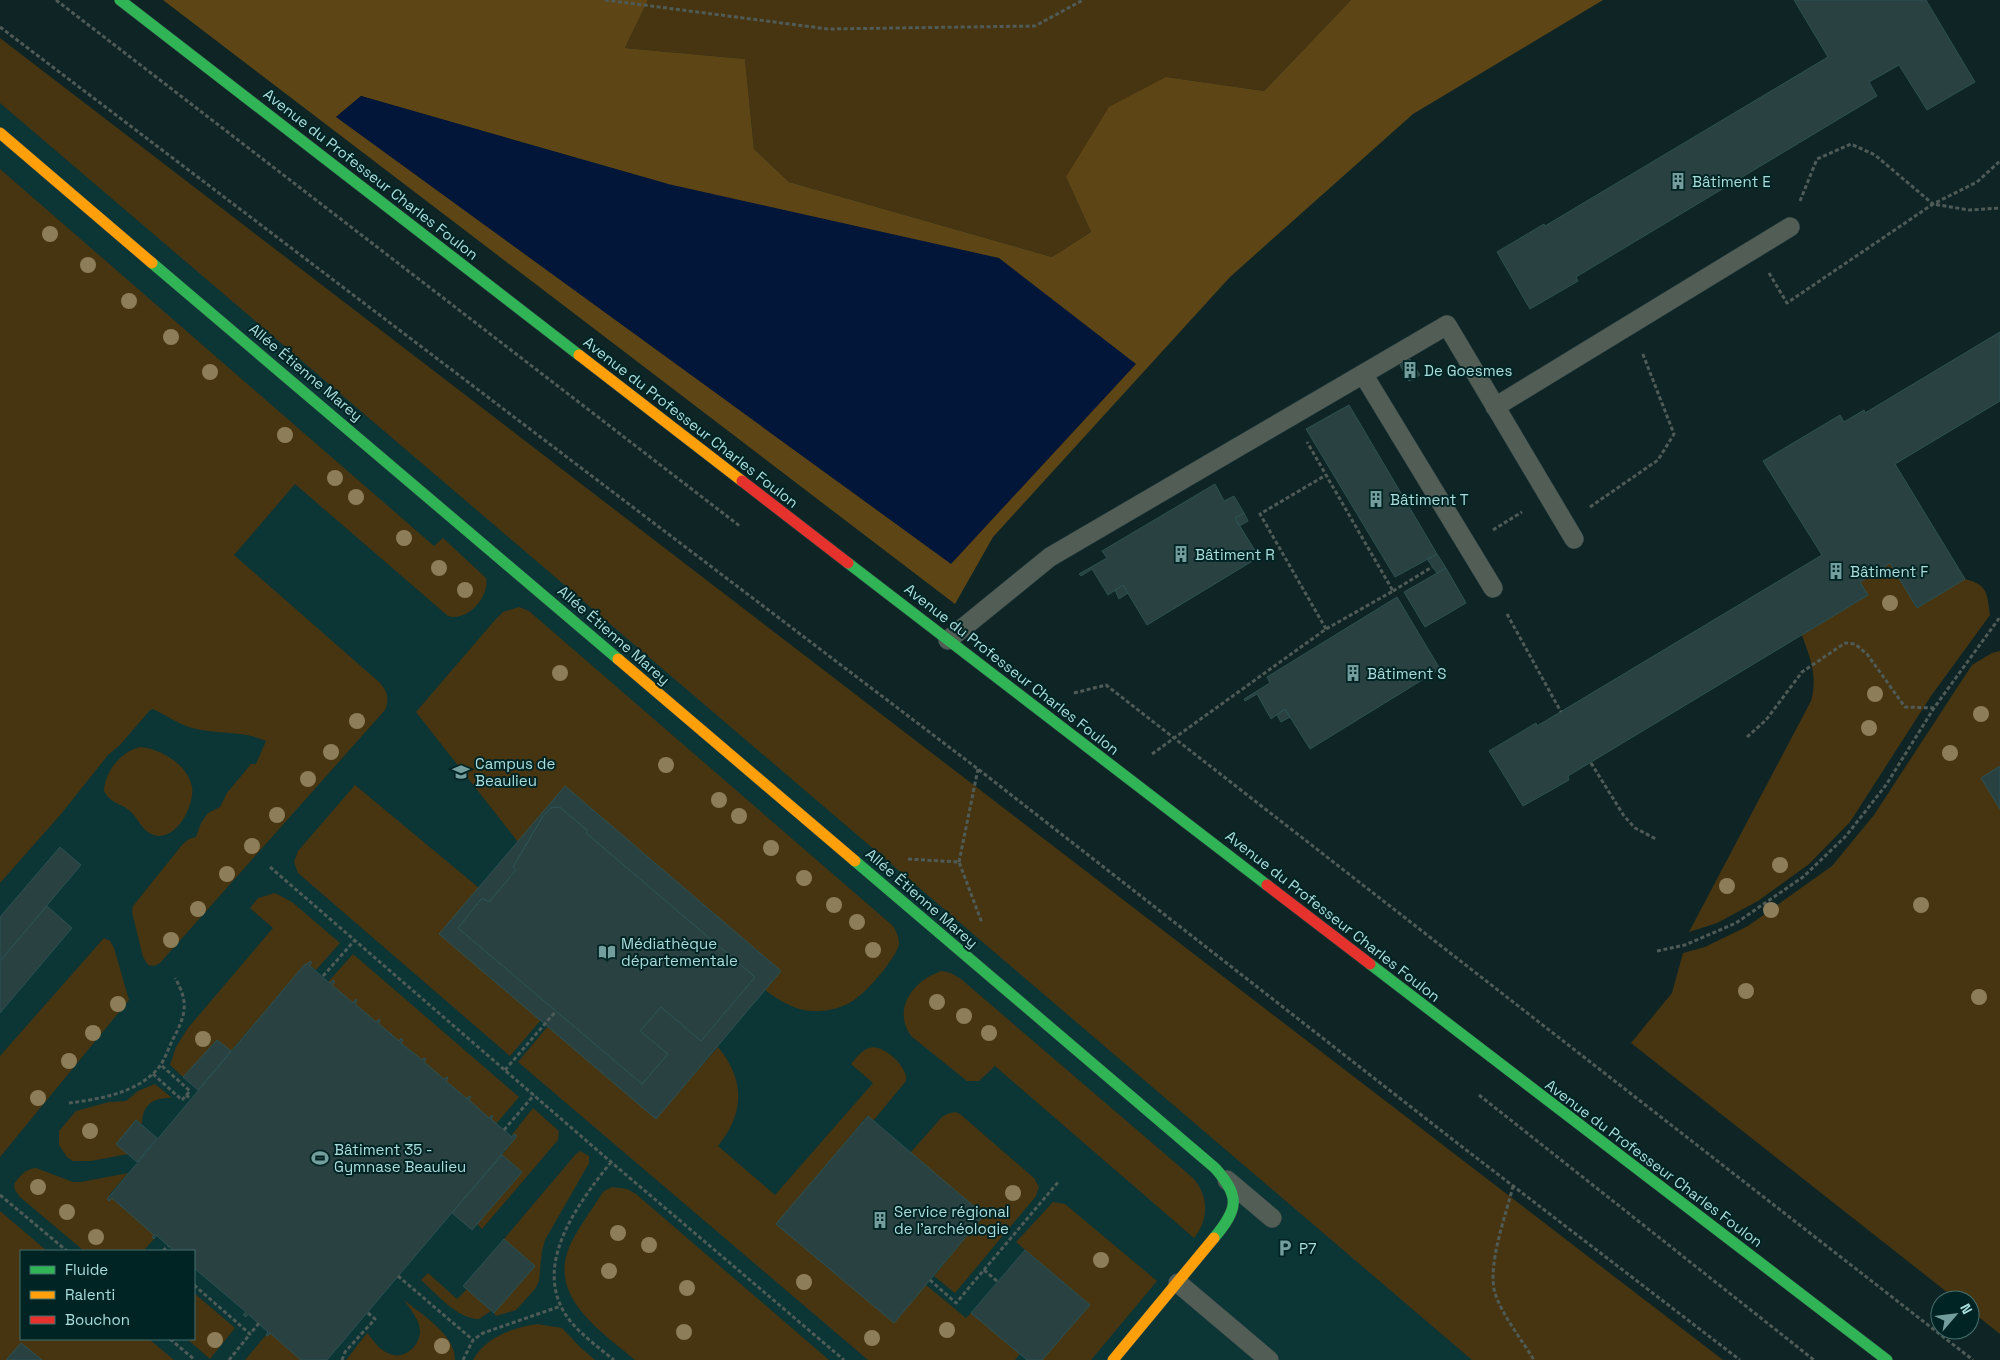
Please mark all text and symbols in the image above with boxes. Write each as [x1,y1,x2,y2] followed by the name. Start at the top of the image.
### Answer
[260,84,482,264] street label: Avenue du Professeur Charles Foulon
[1668,171,1688,191] building icon: Bâtiment E
[1692,172,1771,191] place label: Bâtiment E
[245,319,367,425] street label: Allée Étienne Marey
[580,332,802,512] street label: Avenue du Professeur Charles Foulon
[1400,360,1420,380] building icon: De Goesmes
[1424,361,1512,380] place label: De Goesmes
[1366,489,1386,509] building icon: Bâtiment T
[1390,490,1469,509] place label: Bâtiment T
[1171,544,1191,564] building icon: Bâtiment R
[1195,545,1275,564] place label: Bâtiment R
[1826,561,1846,581] building icon: Bâtiment F
[1850,562,1928,581] place label: Bâtiment F
[901,579,1123,759] street label: Avenue du Professeur Charles Foulon
[554,581,674,689] street label: Allée Étienne Marey
[1343,663,1363,683] building icon: Bâtiment S
[1367,664,1446,683] place label: Bâtiment S
[475,754,555,790] place label: Campus de Beaulieu
[451,762,471,782] school or university icon: Campus de Beaulieu
[1222,826,1444,1006] street label: Avenue du Professeur Charles Foulon
[862,844,982,952] street label: Allée Étienne Marey
[621,934,738,970] place label: Médiathèque départementale
[597,942,617,962] library icon: Médiathèque départementale
[1541,1075,1767,1251] street label: Avenue du Professeur Charles Foulon
[334,1140,466,1176] place label: Bâtiment 35 - Gymnase Beaulieu
[310,1148,330,1168] sports icon: Bâtiment 35 - Gymnase Beaulieu
[894,1202,1010,1238] place label: Service régional de l'archéologie
[870,1210,890,1230] building icon: Service régional de l'archéologie
[1275,1238,1295,1258] parking icon: P7
[1299,1239,1316,1258] place label: P7
[20,1250,195,1340] legend
[65,1260,108,1279] text: Fluide
[65,1285,115,1304] text: Ralenti
[1930,1290,1980,1340] north arrow
[1956,1301,1977,1317] text: N
[65,1310,130,1329] text: Bouchon

